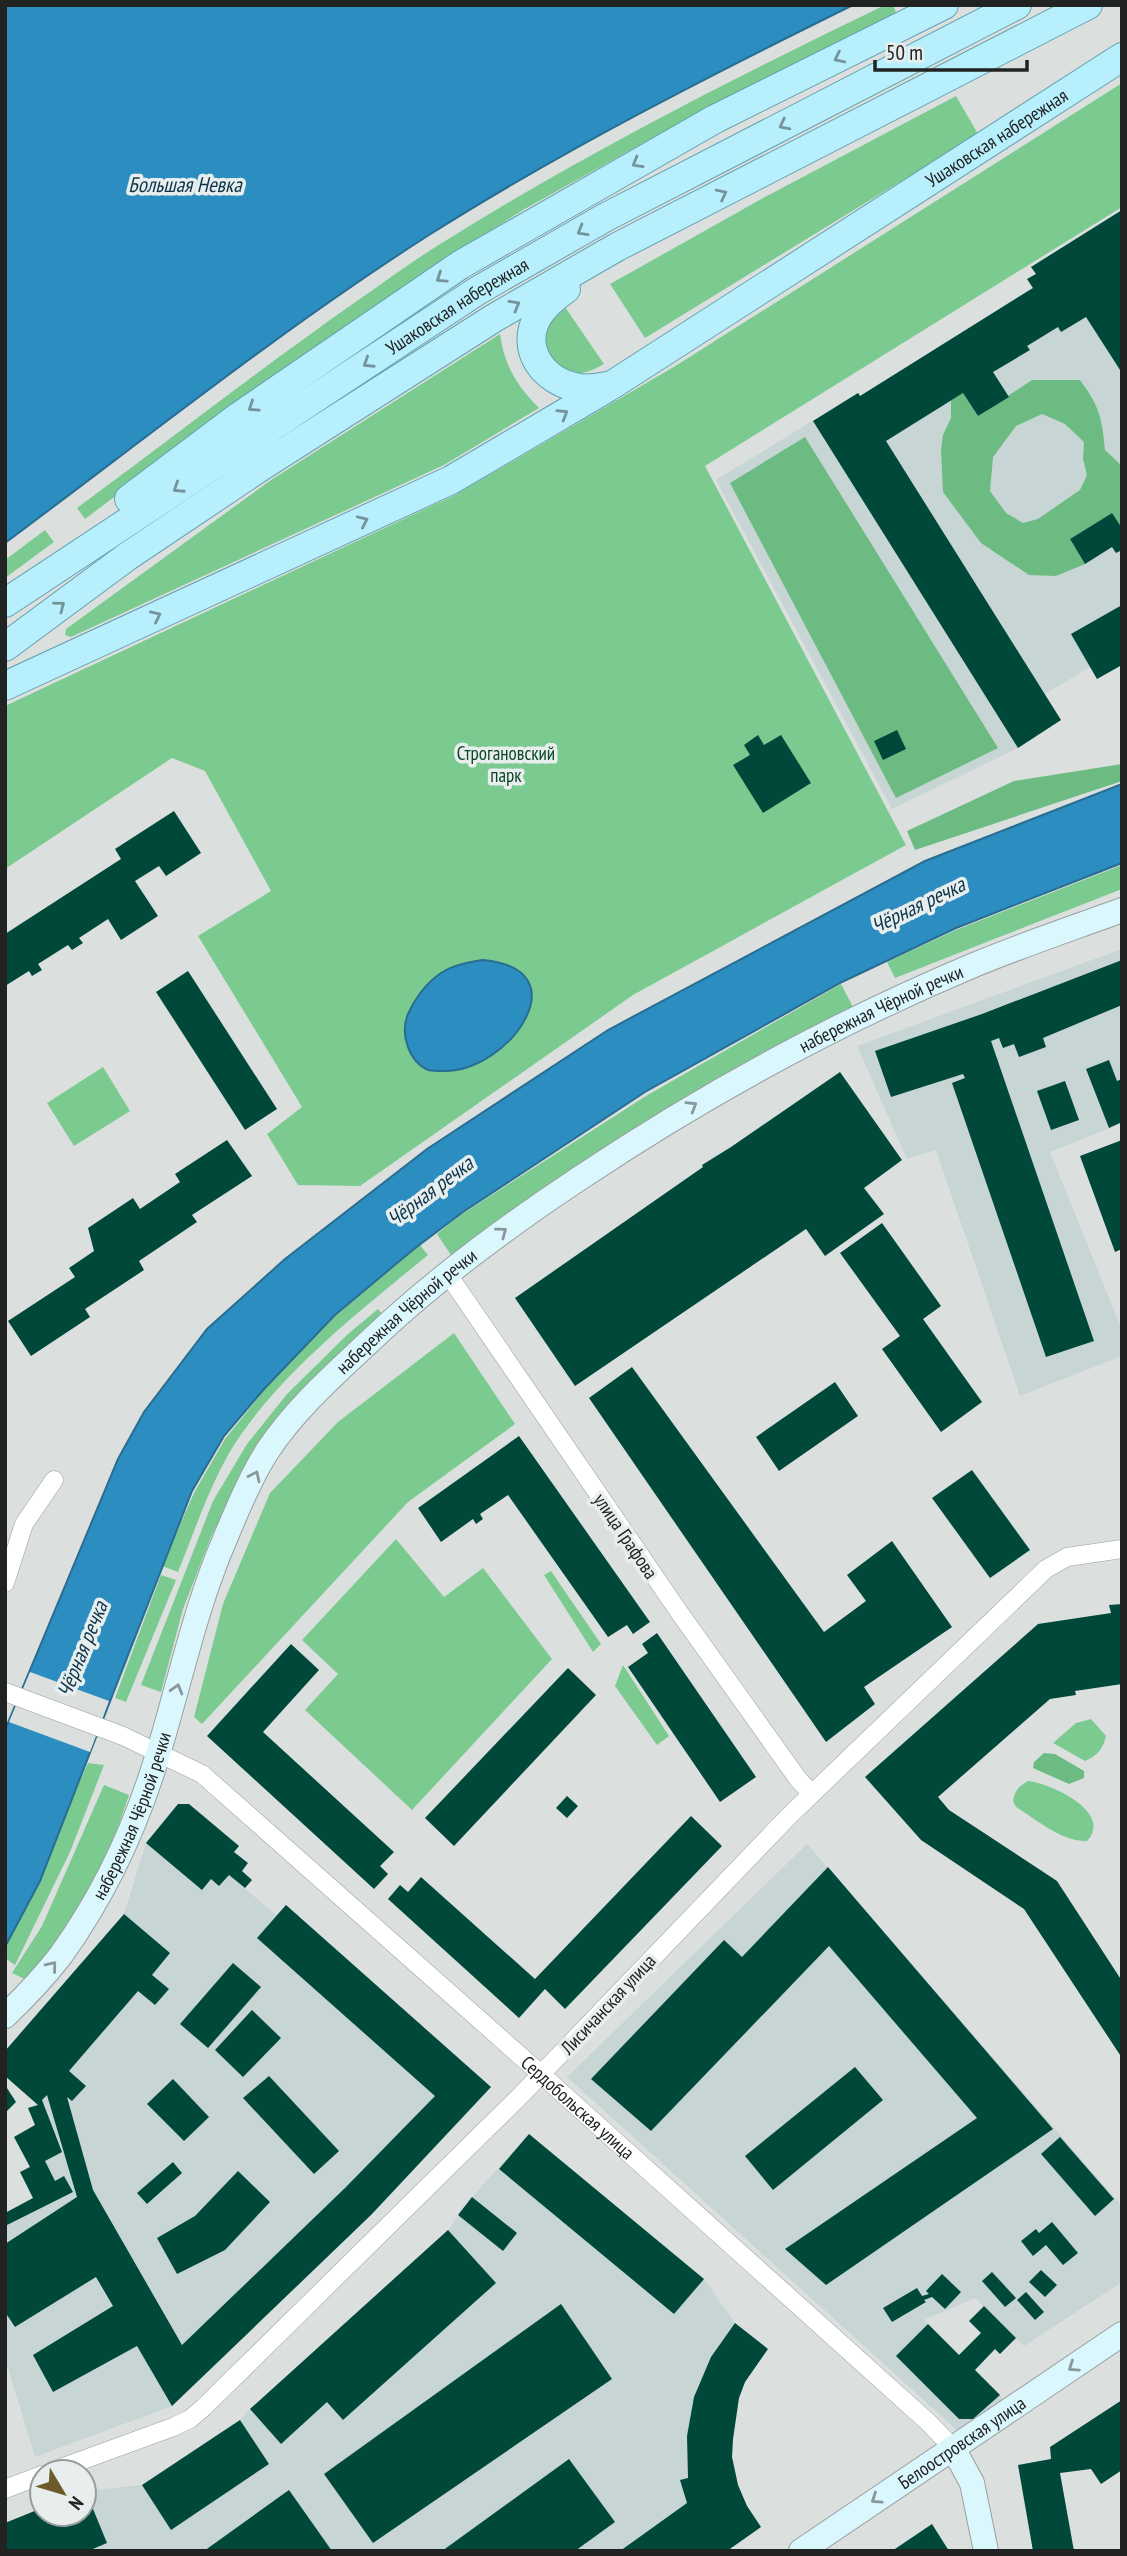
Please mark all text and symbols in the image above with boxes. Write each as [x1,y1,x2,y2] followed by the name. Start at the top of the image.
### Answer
[875,28,1027,72] scale bar
[886,39,923,66] text: 50 m
[834,49,846,63] one-way arrow
[921,83,1072,192] street label: Ушаковская набережная
[779,117,791,131] one-way arrow
[632,155,645,168] one-way arrow
[128,171,243,198] water label: Большая Невка
[714,188,727,202] one-way arrow
[577,223,590,236] one-way arrow
[381,252,533,360] street label: Ушаковская набережная
[436,270,449,282] one-way arrow
[508,301,521,314] one-way arrow
[363,355,376,367] one-way arrow
[248,399,261,412] one-way arrow
[555,409,568,422] one-way arrow
[173,480,186,492] one-way arrow
[355,515,368,529] one-way arrow
[52,602,65,615] one-way arrow
[149,610,161,624] one-way arrow
[457,741,555,787] park label: Строгановский парк
[867,870,971,939] water label: Чёрная речка
[795,959,967,1058] street label: набережная Чёрной речки
[684,1102,697,1115] one-way arrow
[382,1149,480,1232] water label: Чёрная речка
[495,1228,507,1240] one-way arrow
[331,1243,481,1379] street label: набережная Чёрной речки
[247,1471,261,1483] one-way arrow
[589,1489,663,1583] street label: улица Графова
[51,1596,114,1701] water label: Чёрная речка
[168,1683,183,1695] one-way arrow
[87,1729,176,1904] street label: набережная Чёрной речки
[555,1949,661,2060] street label: Лисичанская улица
[43,1962,56,1974] one-way arrow
[516,2050,640,2164] street label: Сердобольская улица
[1068,2359,1081,2372] one-way arrow
[893,2391,1030,2494] street label: Белоостровская улица
[28,2458,98,2528] north arrow
[871,2491,884,2504] one-way arrow
[64,2492,89,2515] text: N

